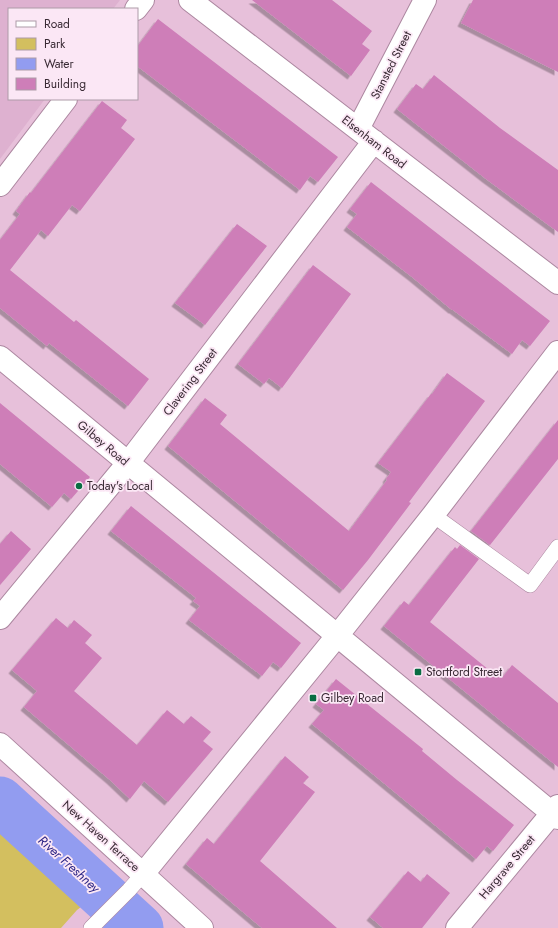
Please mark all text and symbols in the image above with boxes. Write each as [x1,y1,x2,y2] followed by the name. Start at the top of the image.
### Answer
[8,8,138,100] legend
[44,15,70,33] text: Road
[366,28,416,102] street label: Stansted Street
[44,35,66,53] text: Park
[44,55,75,73] text: Water
[44,75,86,93] text: Building
[338,111,410,173] street label: Elsenham Road
[159,344,222,420] street label: Clavering Street
[73,416,133,470] street label: Gilbey Road
[87,477,153,495] place label: Today's Local
[74,481,84,491] marker: Today's Local
[426,663,502,681] place label: Stortford Street
[413,667,423,677] marker: Stortford Street
[321,689,384,707] place label: Gilbey Road
[308,693,318,703] marker: Gilbey Road
[58,796,144,876] street label: New Haven Terrace
[34,831,105,898] water label: River Freshney
[475,831,539,903] street label: Hargrave Street

